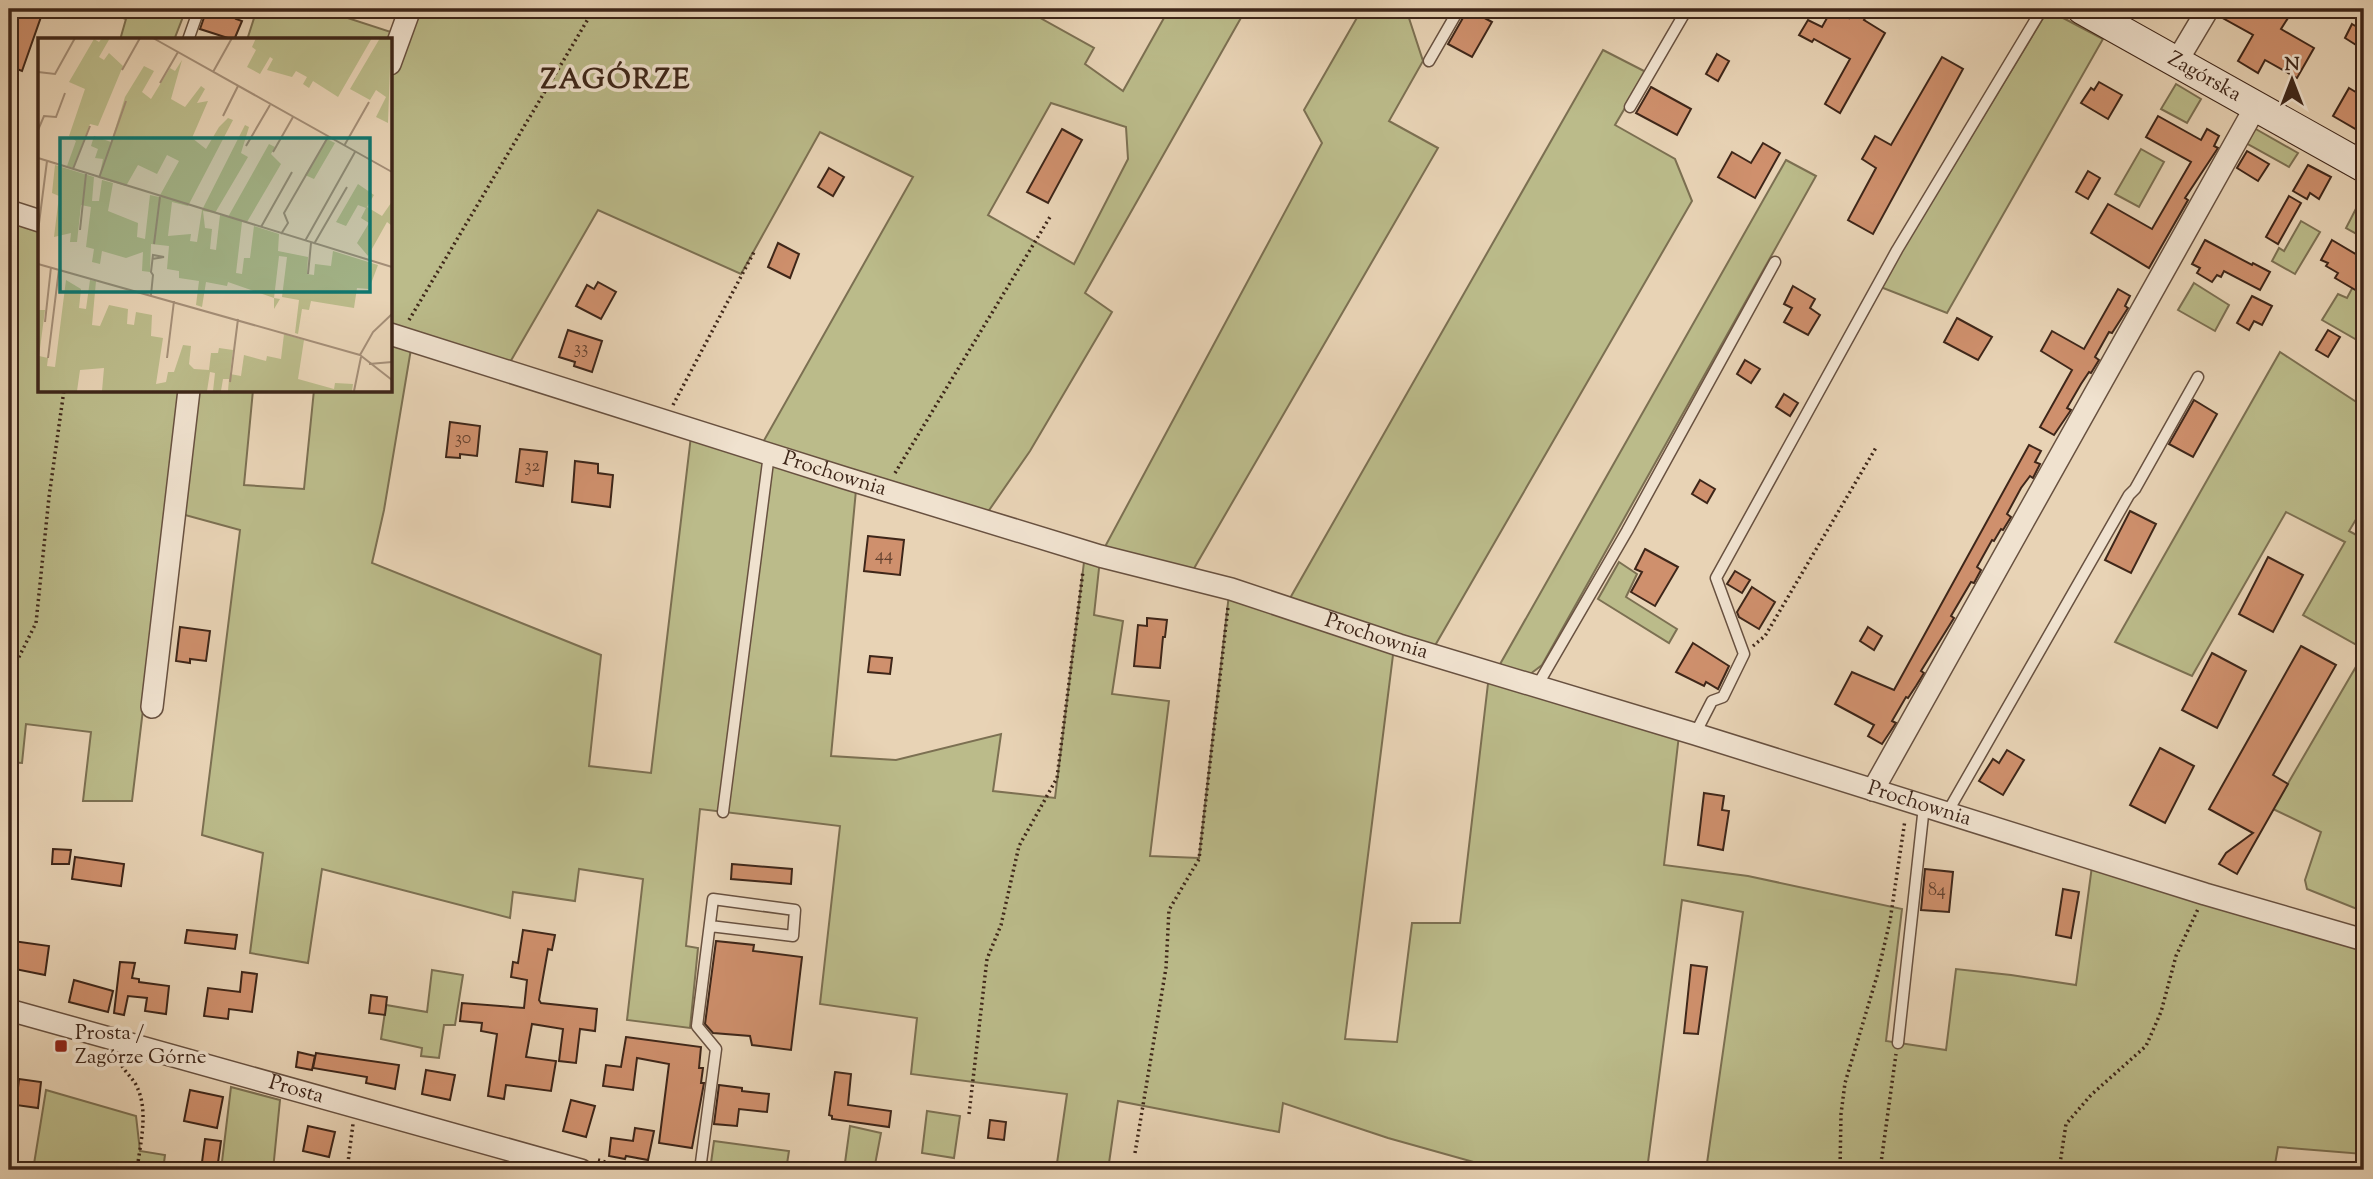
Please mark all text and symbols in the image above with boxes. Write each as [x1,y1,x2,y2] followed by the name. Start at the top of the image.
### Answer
[38,38,392,392] inset map
[2162,45,2247,110] street label: Zagórska
[2258,46,2328,116] north arrow
[2284,52,2300,79] text: N
[541,61,691,101] district label: ZAGÓRZE
[574,336,588,362] house number: 33
[455,426,471,452] house number: 30
[779,444,890,505] street label: Prochownia
[524,454,540,480] house number: 32
[875,543,893,569] house number: 44
[1321,606,1432,668] street label: Prochownia
[1863,774,1975,835] street label: Prochownia
[1928,878,1946,904] house number: 84
[75,1019,206,1073] place label: Prosta / Zagórze Górne
[53,1038,69,1054] marker: Prosta / Zagórze Górne
[265,1068,327,1112] street label: Prosta

